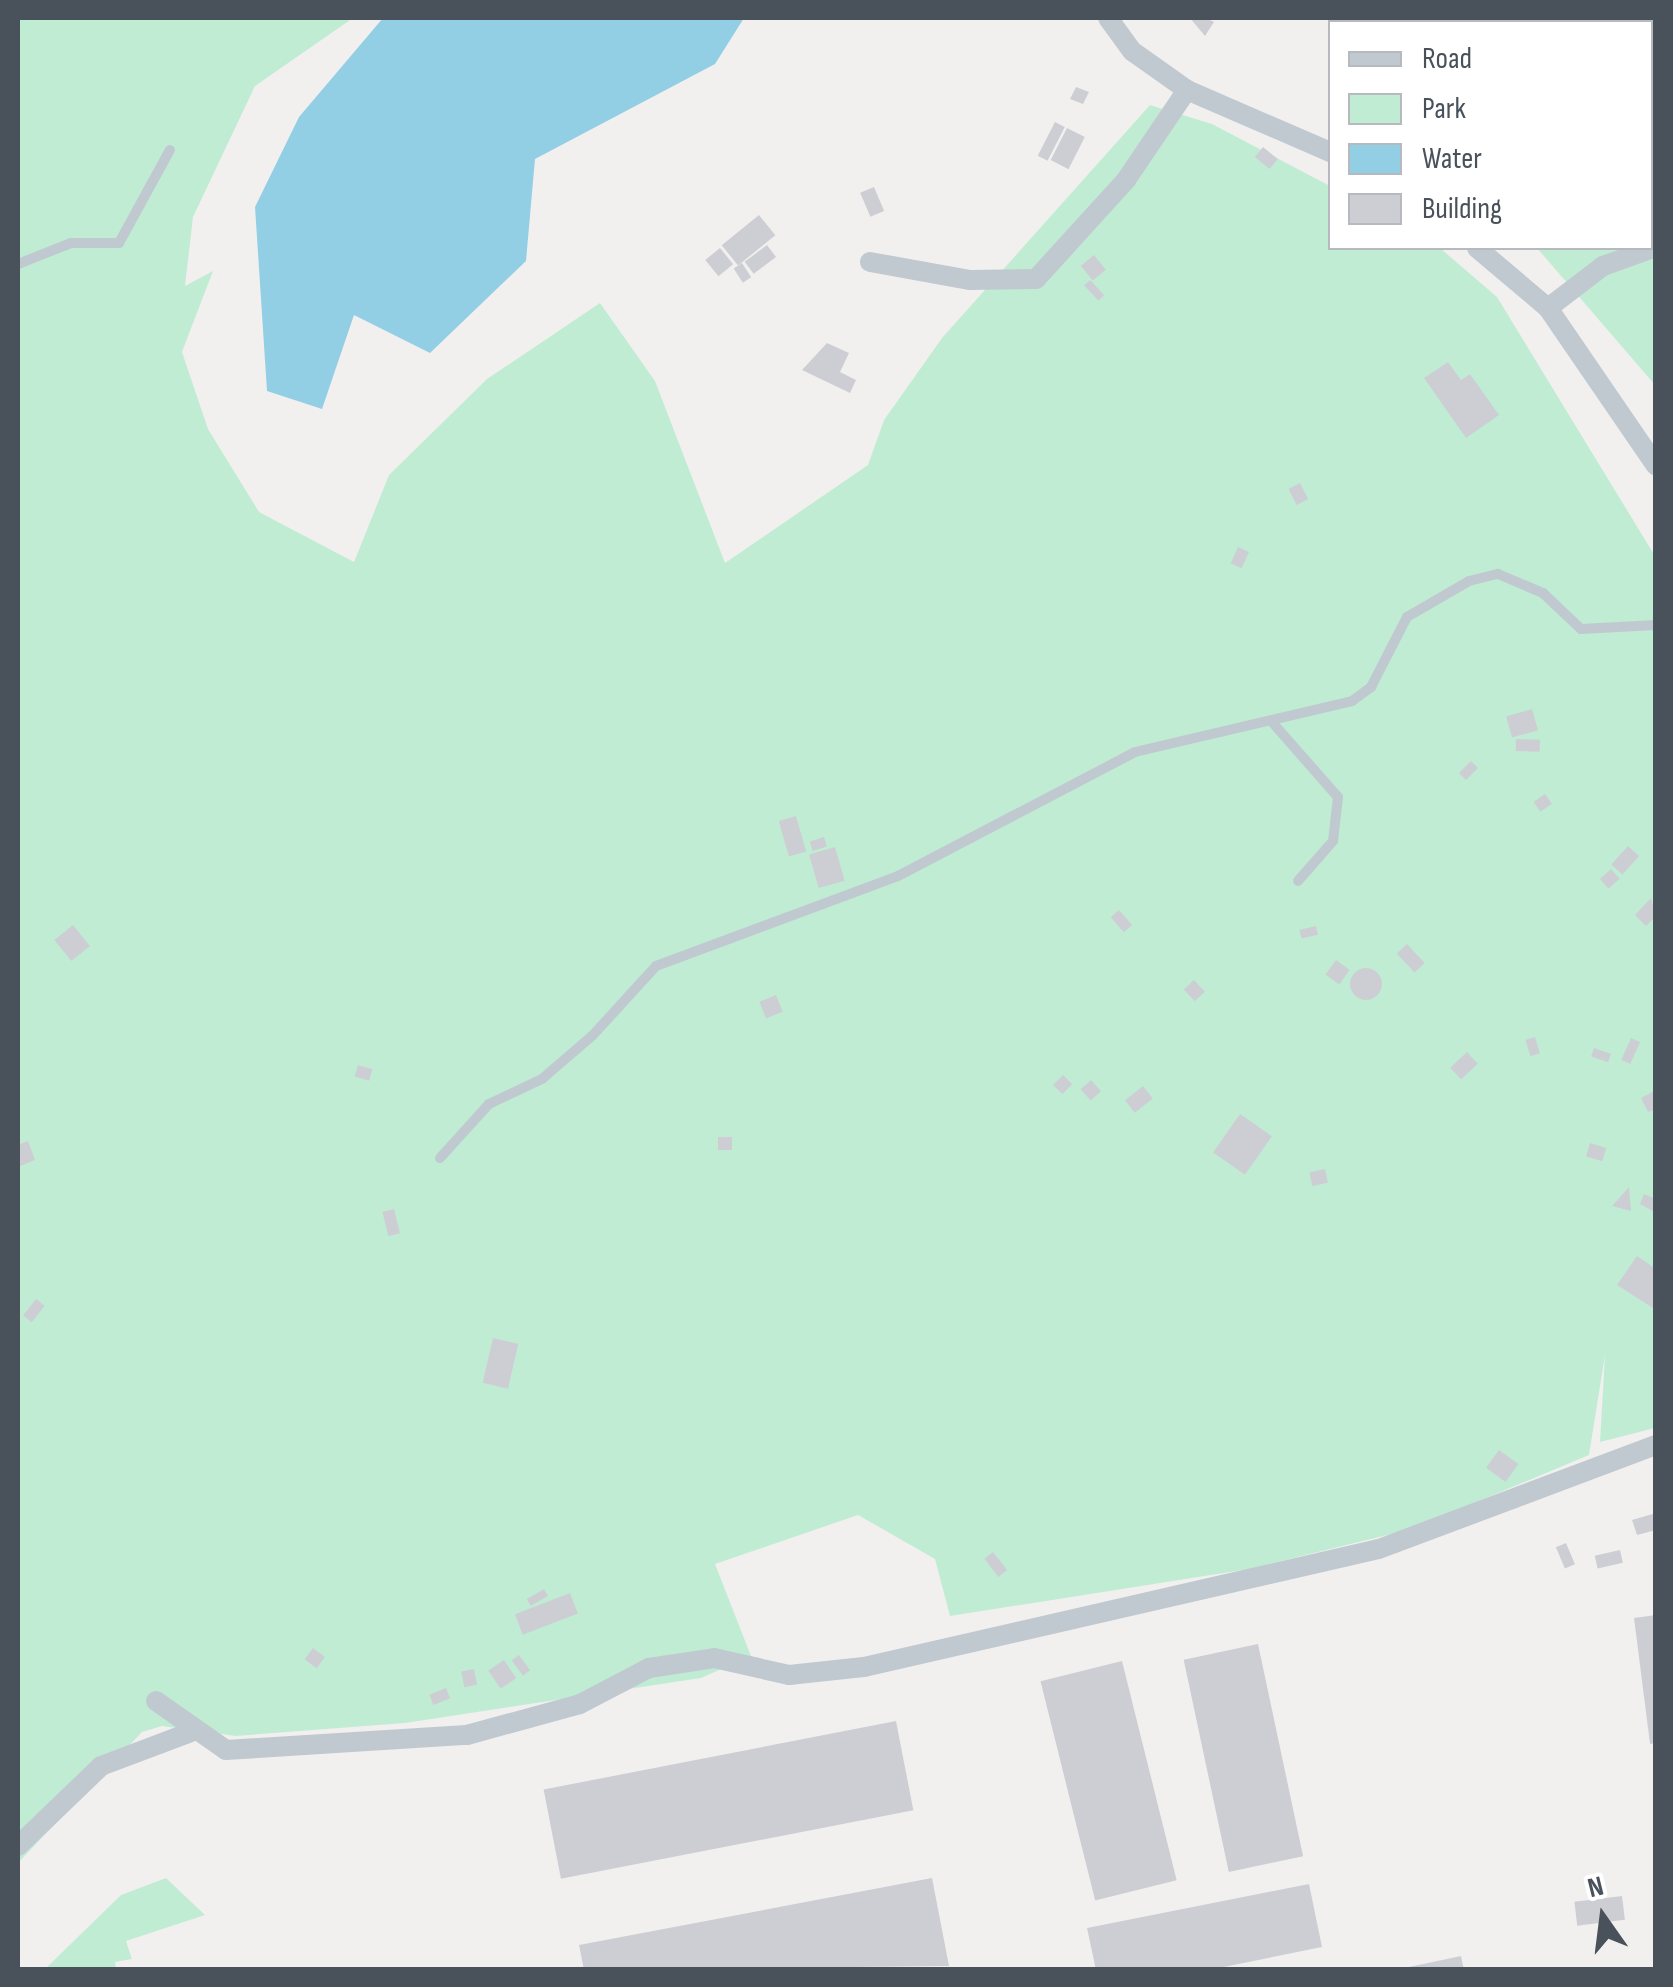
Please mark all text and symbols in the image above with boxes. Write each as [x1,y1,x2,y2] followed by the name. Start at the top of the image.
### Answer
[1328,20,1653,250] legend
[1422,41,1472,77] text: Road
[1422,91,1466,127] text: Park
[1422,141,1482,177] text: Water
[1422,191,1502,227] text: Building
[1553,1867,1653,1967] north arrow
[1584,1870,1607,1905] text: N

